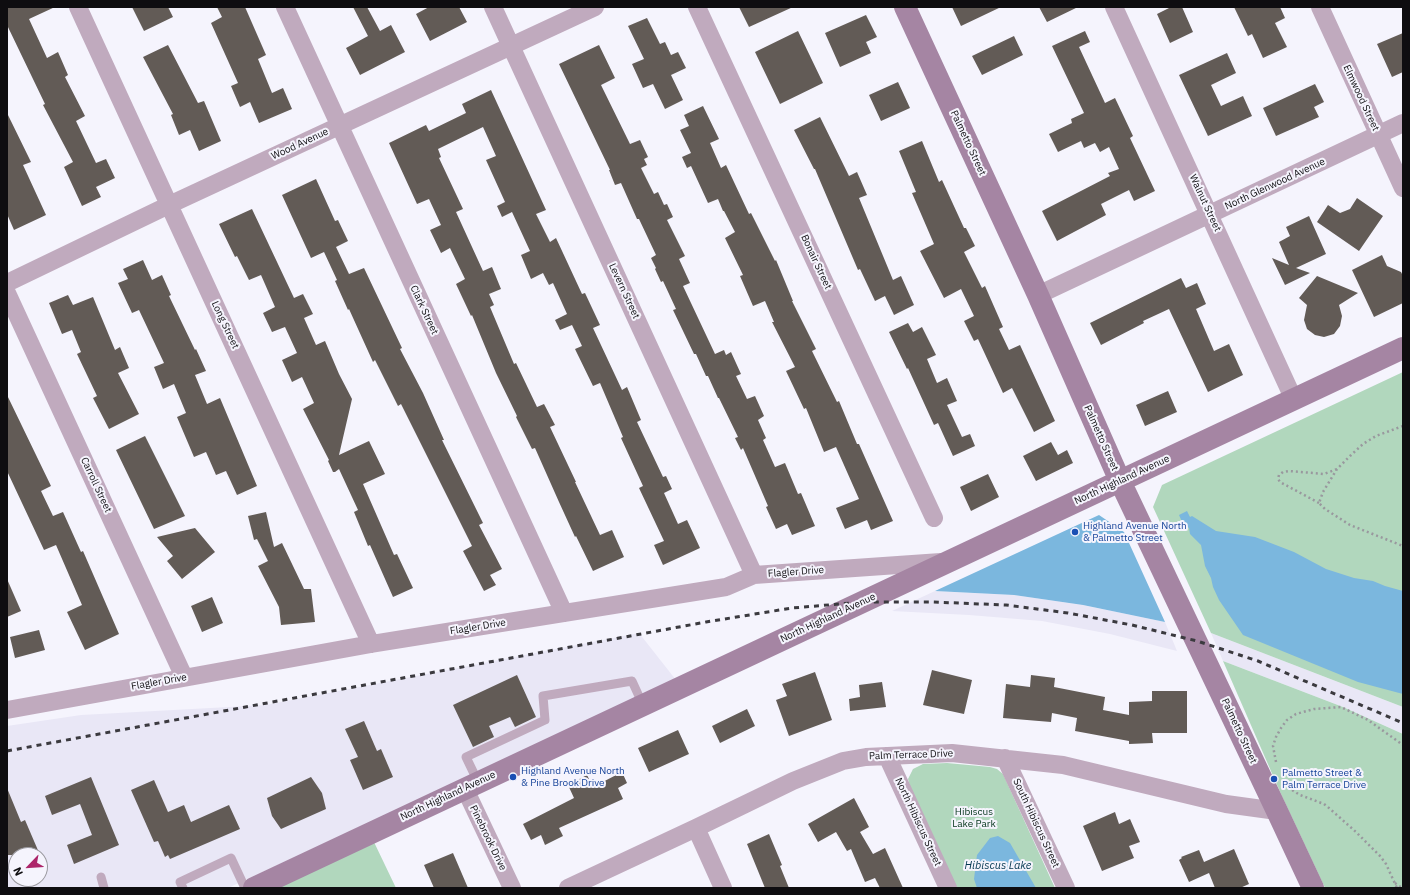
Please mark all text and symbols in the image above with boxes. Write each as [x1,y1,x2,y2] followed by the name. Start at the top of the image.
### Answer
[1340,63,1382,133] street label: Elmwood Street
[948,109,988,177] street label: Palmetto Street
[270,126,330,162] street label: Wood Avenue
[1223,156,1327,212] street label: North Glenwood Avenue
[1187,173,1223,233] street label: Walnut Street
[798,233,834,291] street label: Bonair Street
[606,261,642,321] street label: Levern Street
[407,283,441,337] street label: Clark Street
[209,299,241,351] street label: Long Street
[1081,403,1121,473] street label: Palmetto Street
[1072,453,1172,507] street label: North Highland Avenue
[78,455,114,515] street label: Carroll Street
[1083,520,1187,544] place label: Highland Avenue North & Palmetto Street
[1070,527,1080,537] marker: Highland Avenue North & Palmetto Street
[767,564,825,580] street label: Flagler Drive
[778,591,878,645] street label: North Highland Avenue
[449,617,507,637] street label: Flagler Drive
[130,671,188,693] street label: Flagler Drive
[1219,697,1259,765] street label: Palmetto Street
[869,748,953,762] street label: Palm Terrace Drive
[521,765,625,788] place label: Highland Avenue North & Pine Brook Drive
[1282,767,1366,790] place label: Palmetto Street & Palm Terrace Drive
[398,769,498,823] street label: North Highland Avenue
[508,772,518,782] marker: Highland Avenue North & Pine Brook Drive
[1269,774,1279,784] marker: Palmetto Street & Palm Terrace Drive
[892,776,944,868] street label: North Hibiscus Street
[1010,777,1062,869] street label: South Hibiscus Street
[467,803,509,873] street label: Pinebrook Drive
[952,806,996,830] park label: Hibiscus Lake Park
[8,847,48,887] north arrow
[965,859,1031,873] water label: Hibiscus Lake
[10,865,26,878] text: N

